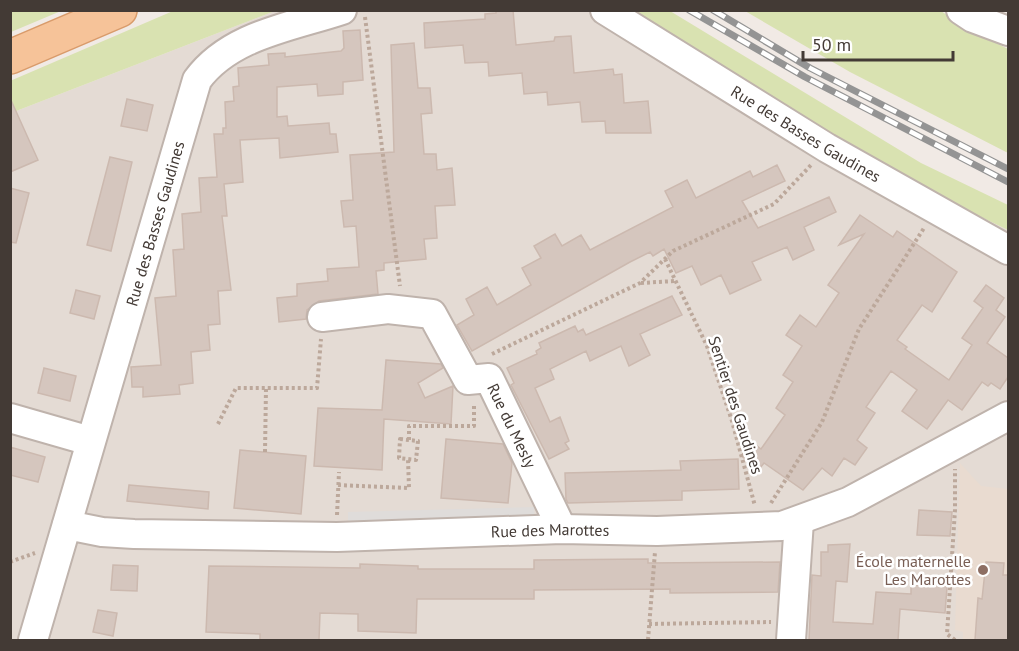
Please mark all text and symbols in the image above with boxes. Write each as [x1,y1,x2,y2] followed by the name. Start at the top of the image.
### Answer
[803,24,953,62] scale bar
[812,33,851,56] text: 50 m
[727,81,885,186] street label: Rue des Basses Gaudines
[121,138,189,308] street label: Rue des Basses Gaudines
[704,334,768,477] street label: Sentier des Gaudines
[483,380,541,472] street label: Rue du Mesly
[491,519,610,542] street label: Rue des Marottes
[856,551,971,589] place label: École maternelle Les Marottes
[976,563,990,577] marker: École maternelle Les Marottes

